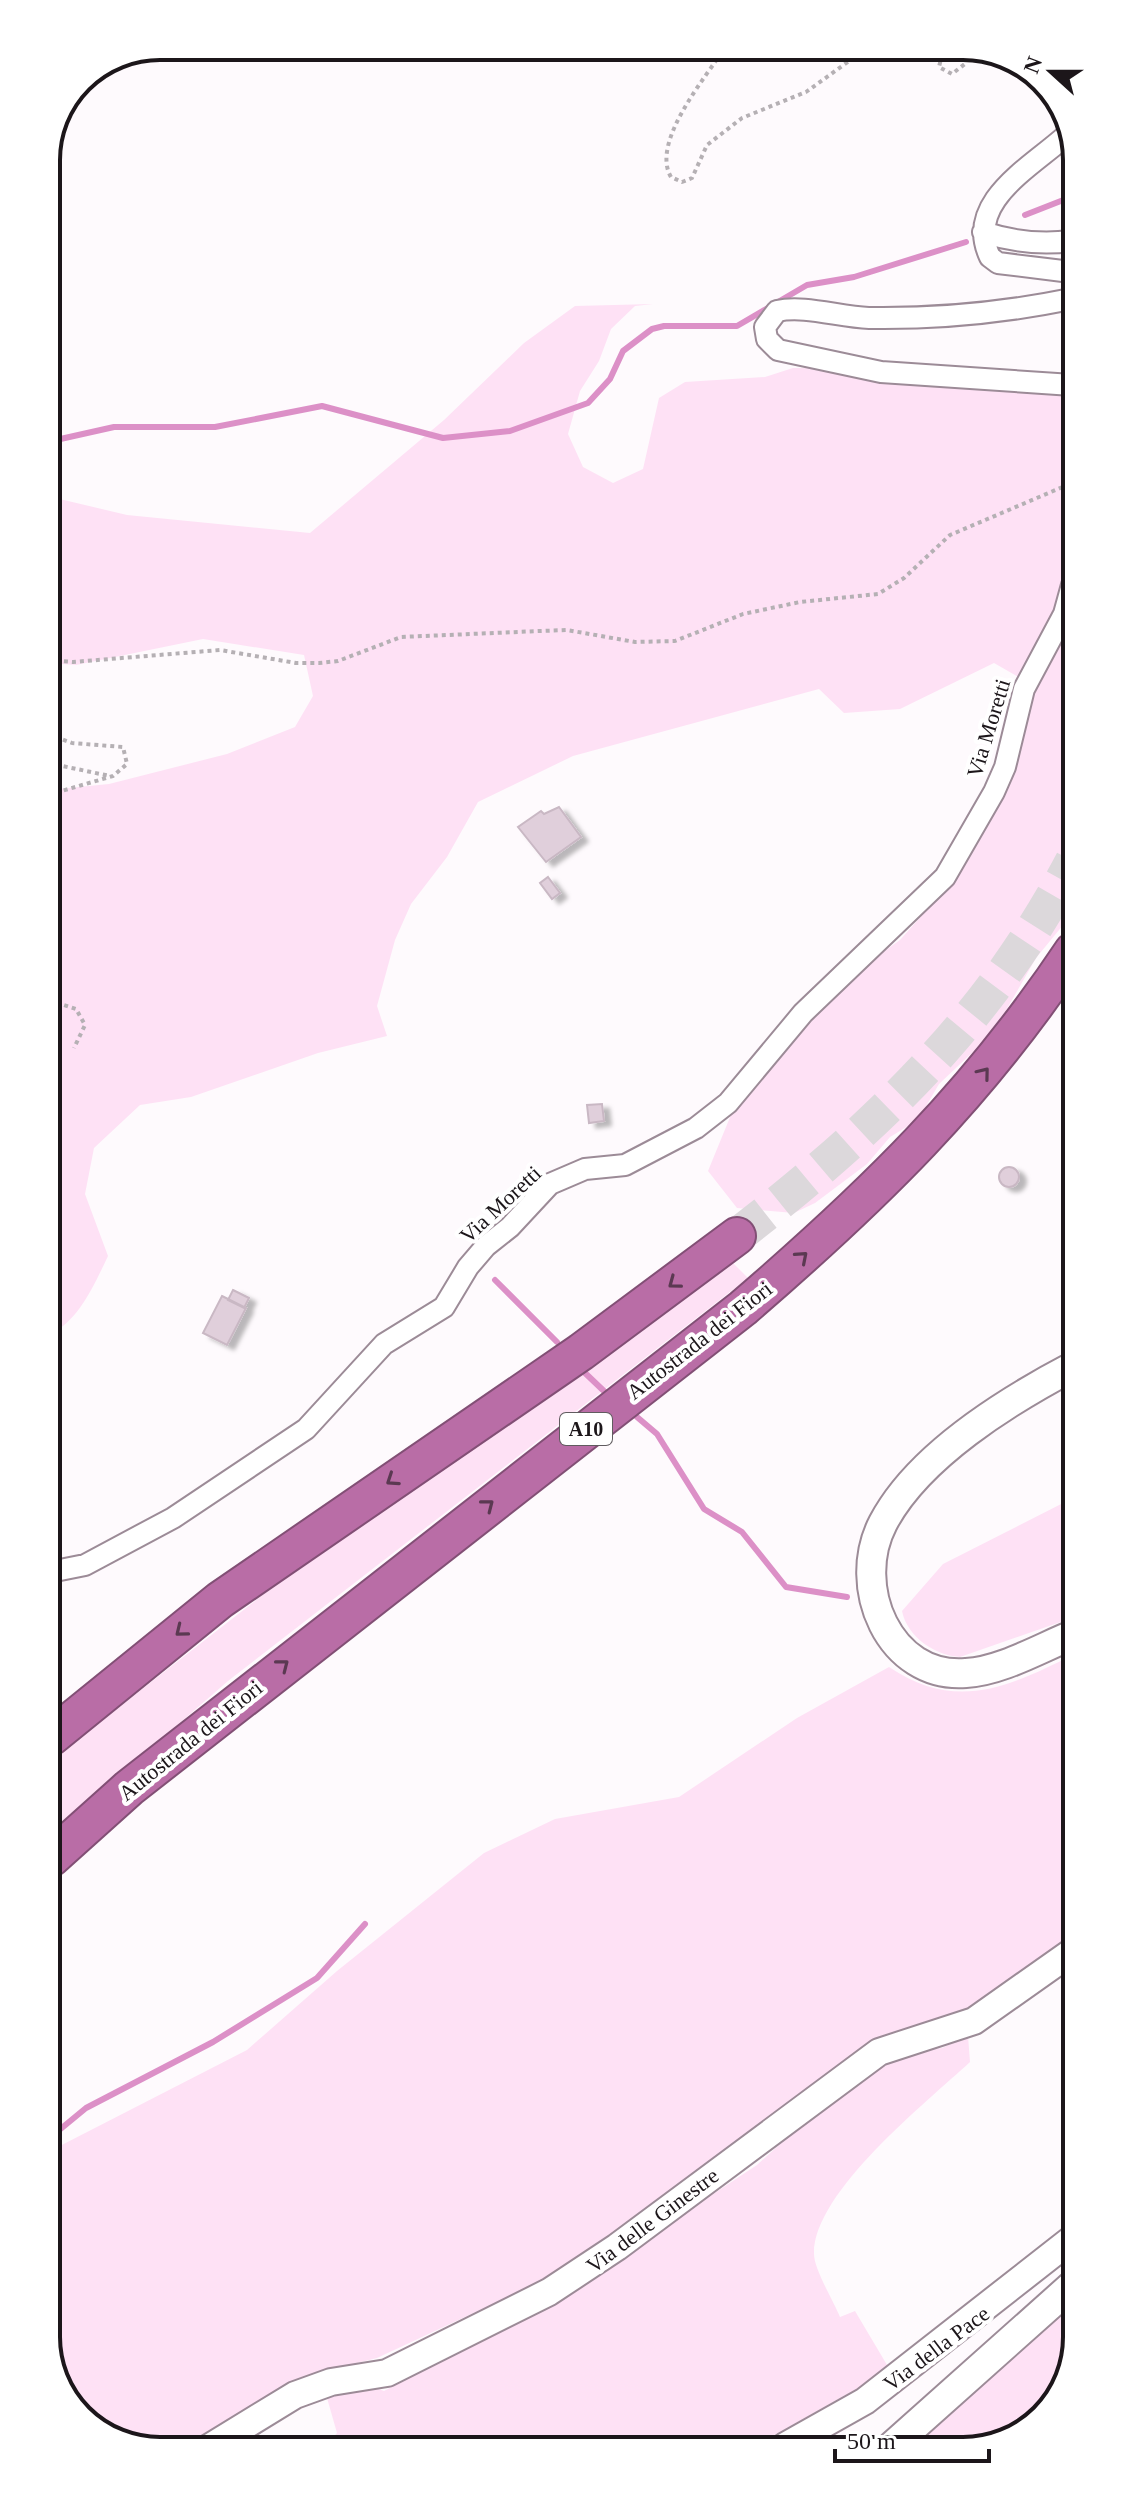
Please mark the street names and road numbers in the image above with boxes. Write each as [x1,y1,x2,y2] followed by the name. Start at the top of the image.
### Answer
[962,676,1015,781] street label: Via Moretti
[455,1160,546,1248] street label: Via Moretti
[622,1276,777,1405] street label: Autostrada dei Fiori
[560,1413,612,1445] road number: A10
[114,1675,267,1806] street label: Autostrada dei Fiori
[581,2163,723,2278] street label: Via delle Ginestre
[879,2301,994,2396] street label: Via della Pace

